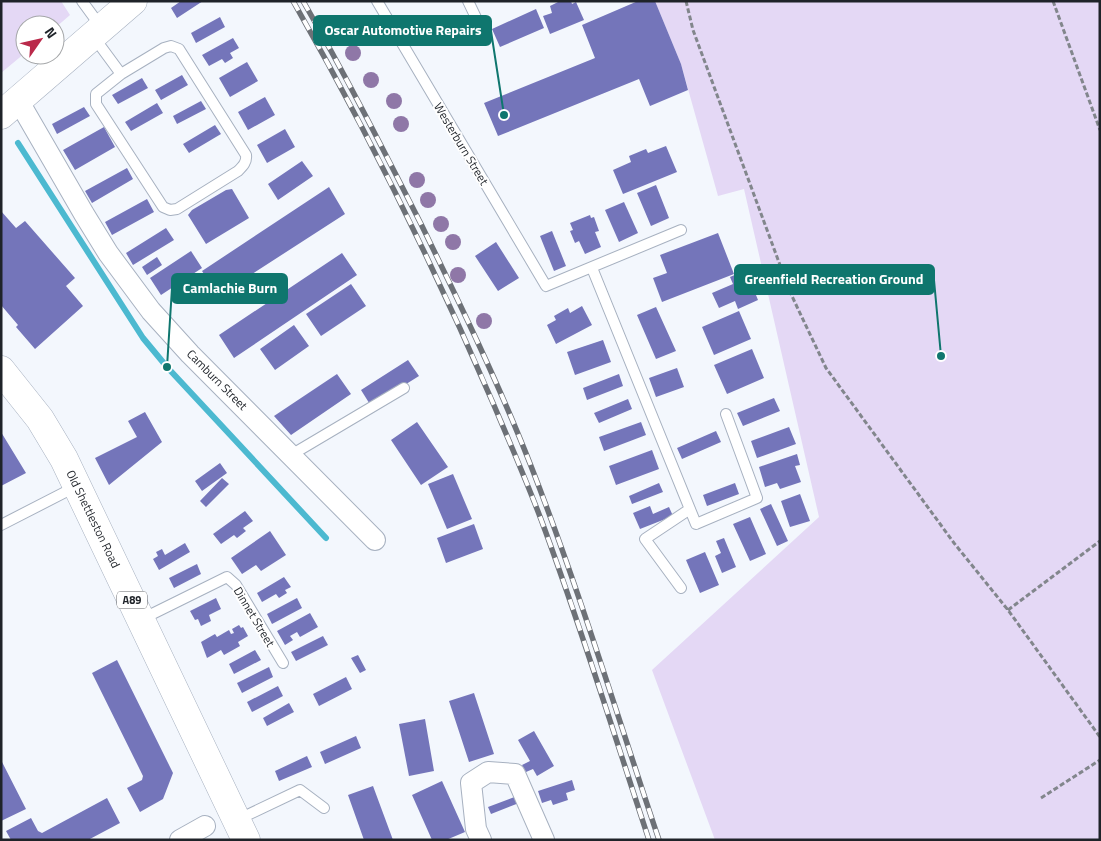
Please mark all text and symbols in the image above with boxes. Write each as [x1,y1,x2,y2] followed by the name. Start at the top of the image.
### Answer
[15,15,65,65] north arrow
[314,16,491,45] callout: Oscar Automotive Repairs
[324,19,482,40] text: Oscar Automotive Repairs
[40,23,63,42] text: N
[429,99,494,189] street label: Westerburn Street
[735,265,934,294] callout: Greenfield Recreation Ground
[745,268,923,289] text: Greenfield Recreation Ground
[172,274,287,303] callout: Camlachie Burn
[183,277,277,298] text: Camlachie Burn
[183,345,253,415] street label: Camburn Street
[61,466,125,571] street label: Old Shettleston Road
[229,583,280,651] street label: Dinnet Street
[117,592,147,608] road number: A89

